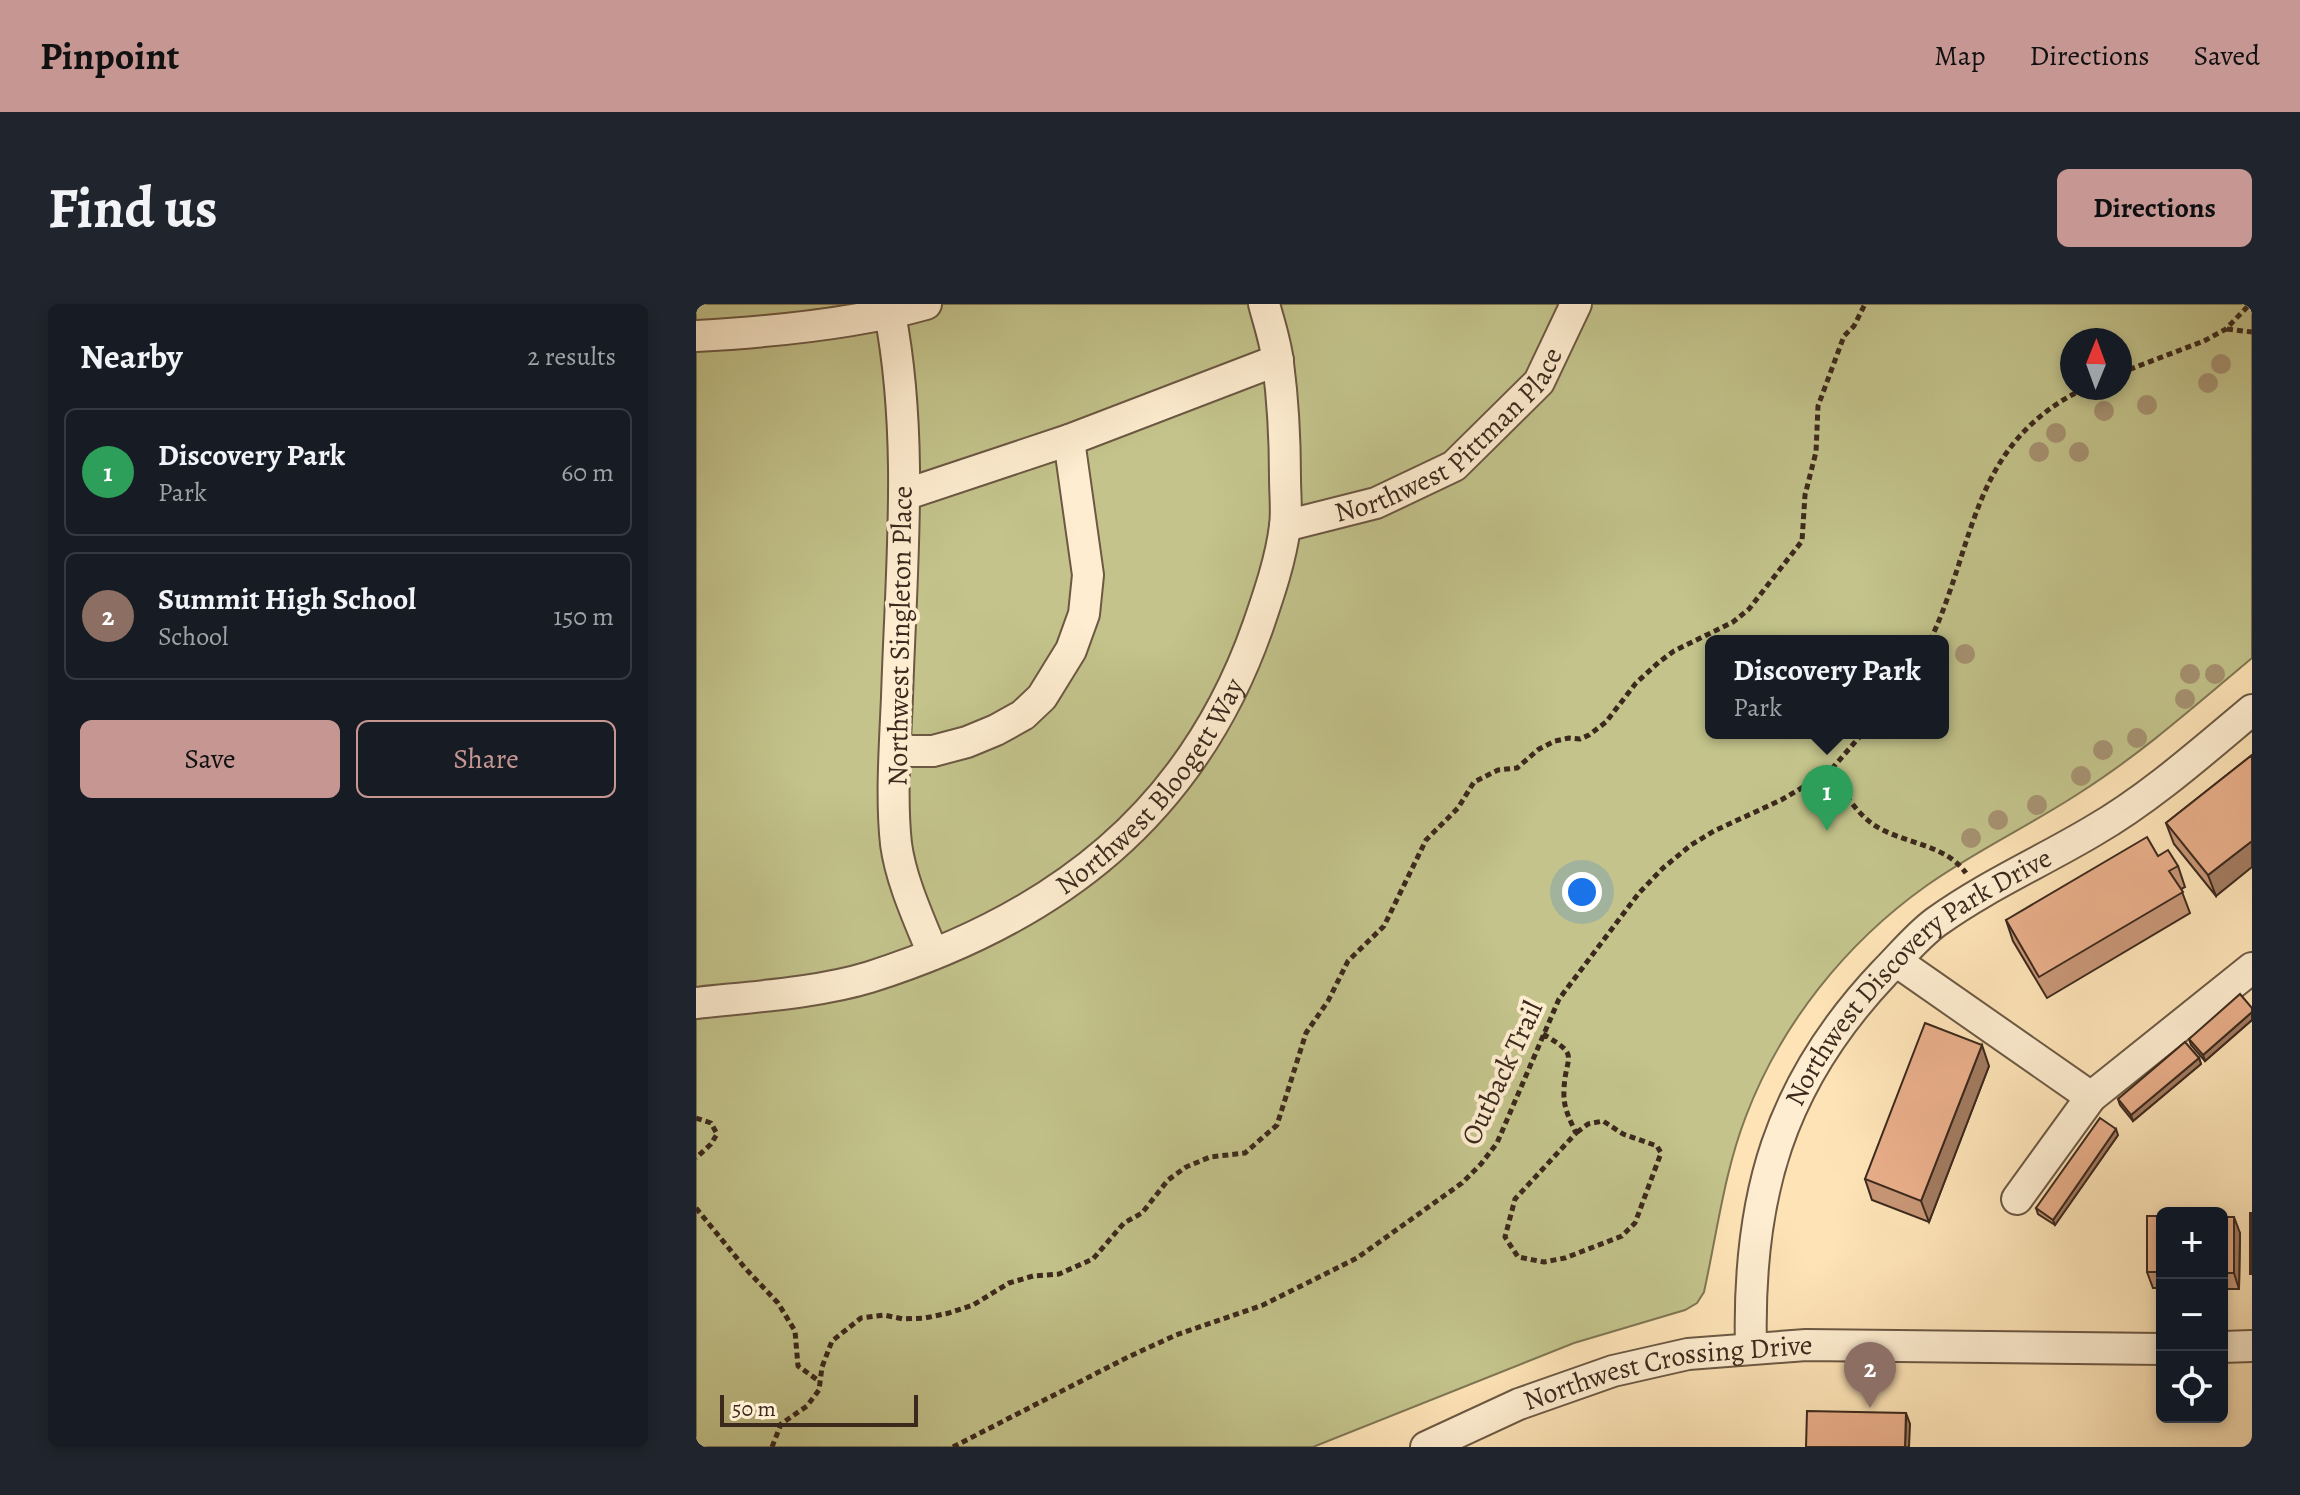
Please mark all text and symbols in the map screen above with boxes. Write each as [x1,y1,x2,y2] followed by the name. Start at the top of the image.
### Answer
[40,30,179,82] text: Pinpoint
[1934,37,1985,75] text: Map
[2029,37,2150,75] text: Directions
[2194,37,2260,75] text: Saved
[2057,169,2252,247] button: Directions
[48,170,218,246] text: Find us
[2060,328,2132,400] north arrow
[80,333,183,380] text: Nearby
[527,339,616,374] text: 2 results
[1331,341,1572,532] street label: Northwest Pittman Place
[158,435,345,475] text: Discovery Park
[103,455,113,490] text: 1
[561,455,614,490] text: 60 m
[158,475,207,510] text: Park
[878,486,922,786] street label: Northwest Singleton Place
[158,579,416,619] text: Summit High School
[102,599,114,634] text: 2
[553,599,614,634] text: 150 m
[158,619,228,654] text: School
[1705,635,1949,739] popup
[1733,650,1921,690] text: Discovery Park
[1048,672,1253,904] street label: Northwest Bloogett Way
[1733,690,1782,725] text: Park
[80,720,340,798] button: Save
[356,720,616,798] button: Share
[1801,765,1853,831] pin: 1
[1776,839,2058,1112] street label: Northwest Discovery Park Drive
[1562,872,1602,912] your location
[1452,995,1552,1151] street label: Outback Trail
[2156,1207,2228,1423] map controls
[2156,1207,2228,1279] button: +
[2156,1279,2228,1351] button: −
[1518,1326,1813,1420] street label: Northwest Crossing Drive
[1844,1342,1896,1408] pin: 2
[2156,1351,2228,1423] button: locate
[720,1391,918,1427] scale bar
[732,1394,776,1424] text: 50 m

